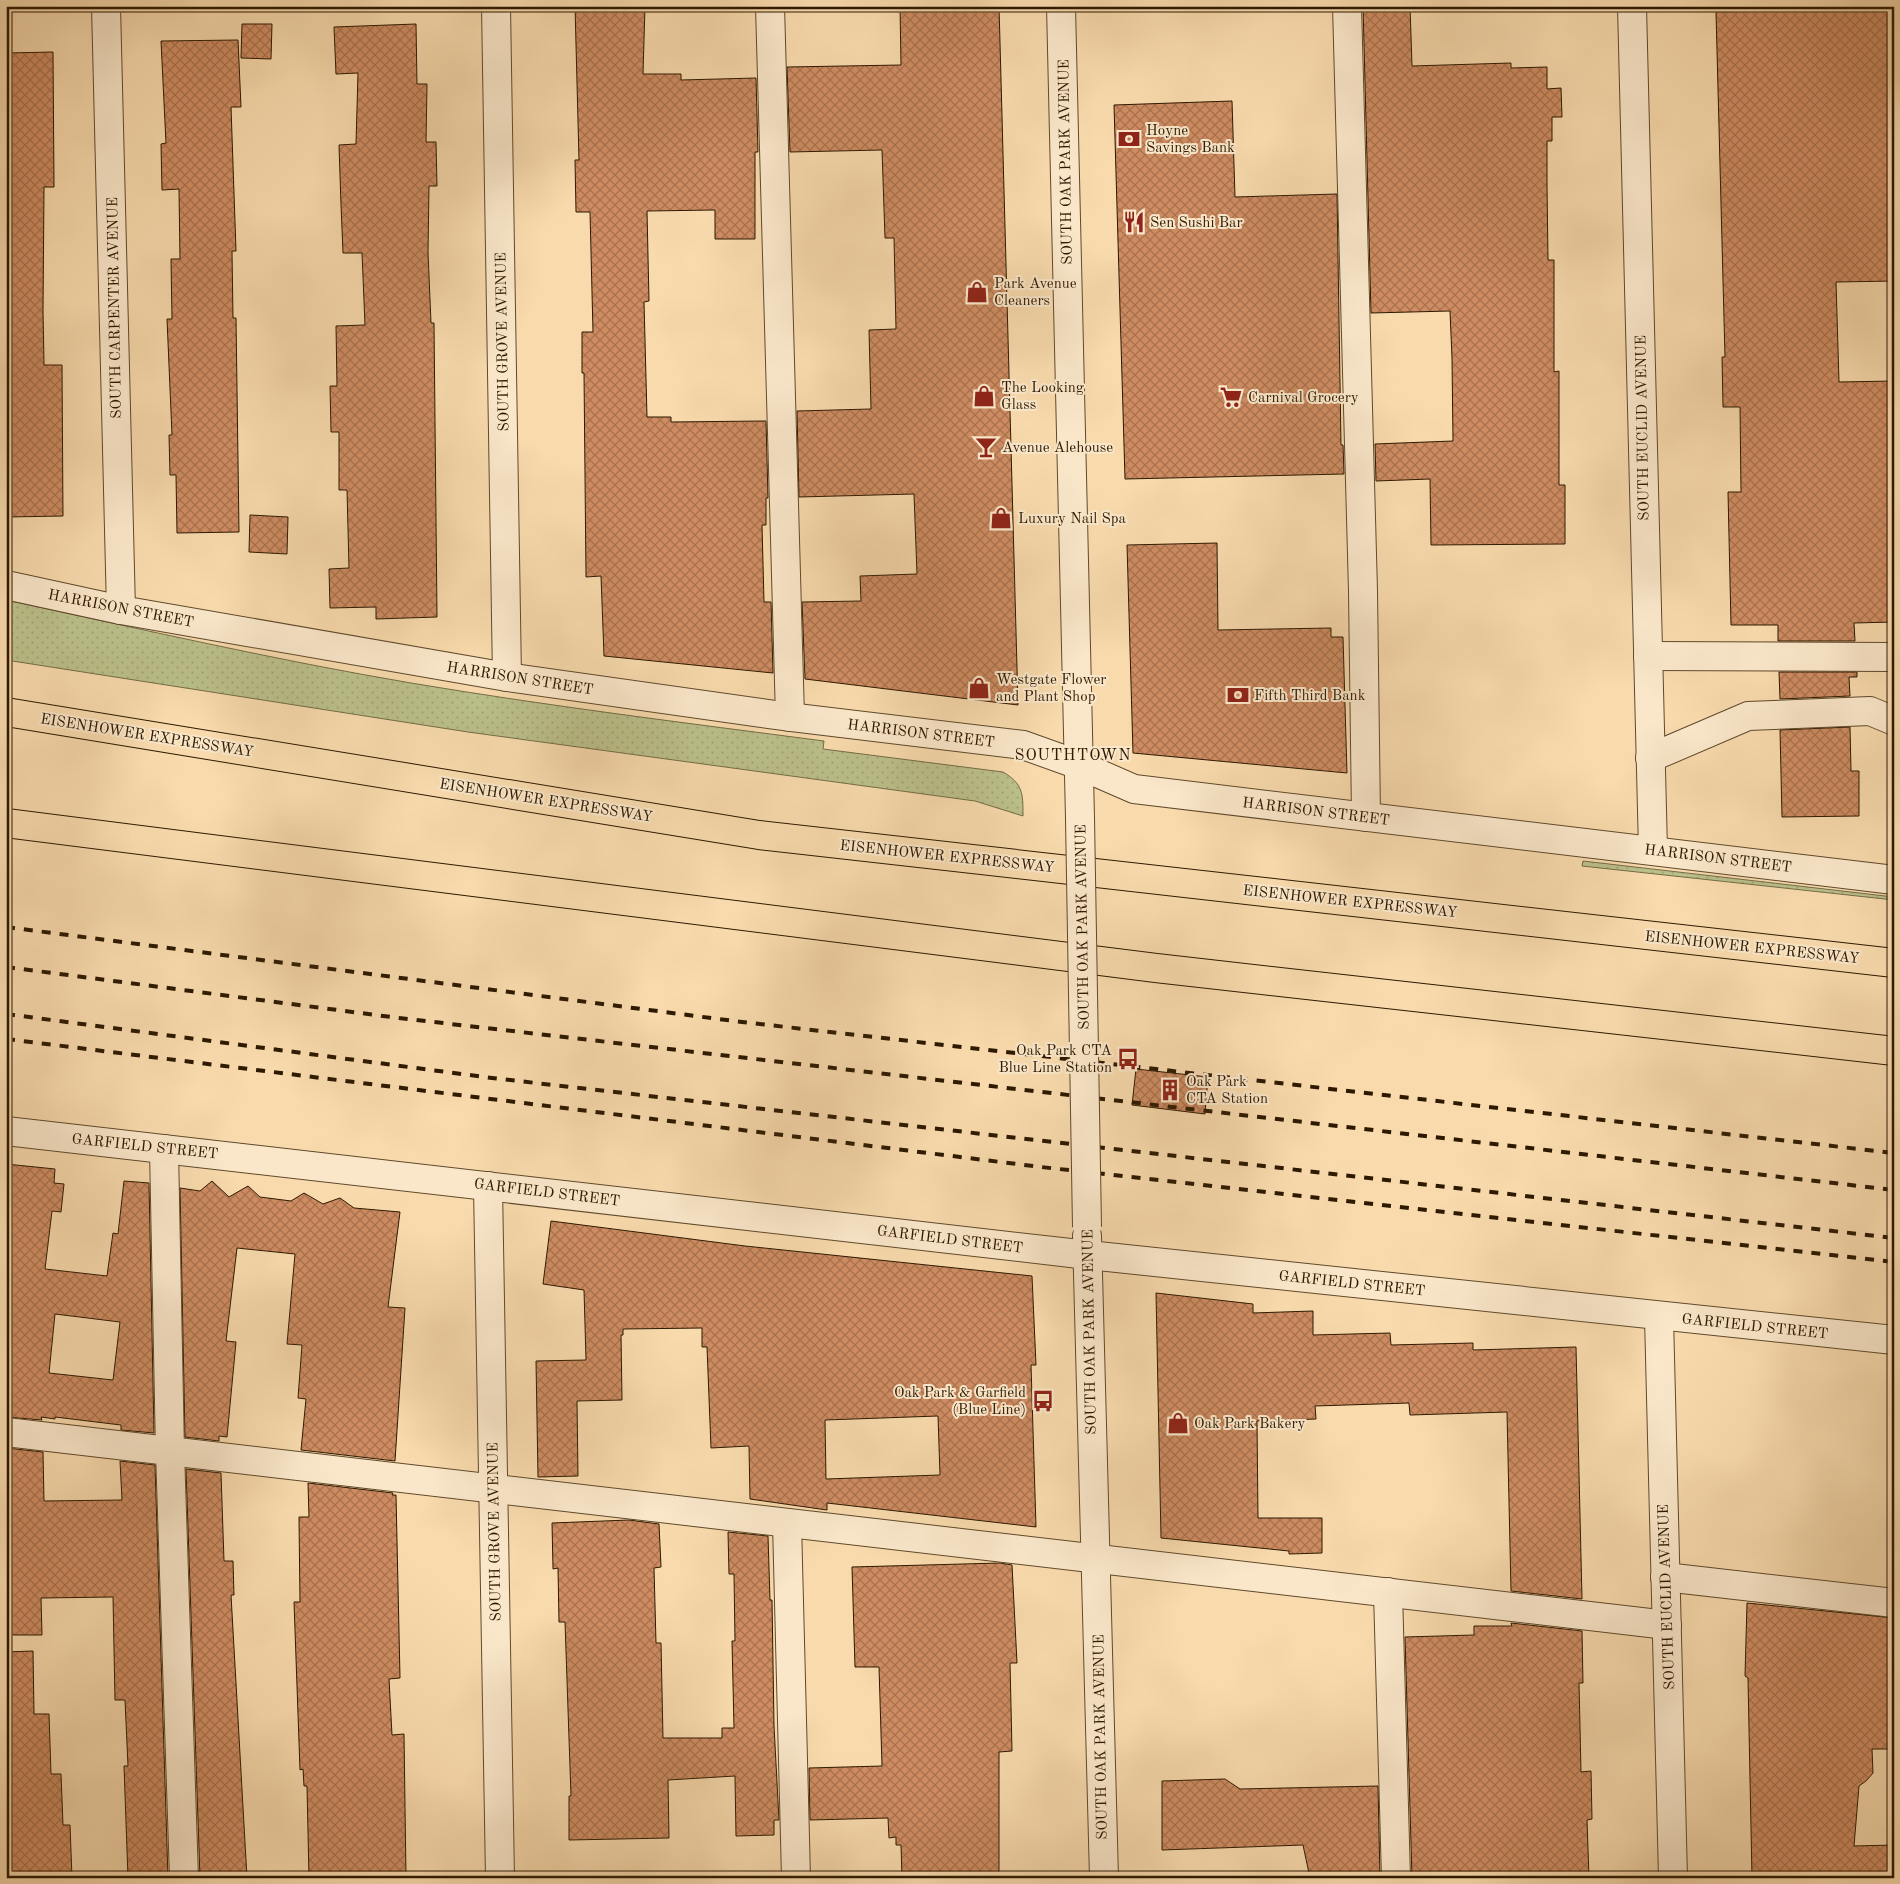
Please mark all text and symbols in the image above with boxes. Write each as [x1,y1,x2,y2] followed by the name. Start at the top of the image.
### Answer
[1057,59,1076,265] street label: SOUTH OAK PARK AVENUE
[1146,124,1235,156] place label: Hoyne Savings Bank
[1116,126,1142,152] bank icon: Hoyne Savings Bank
[106,197,125,419] street label: SOUTH CARPENTER AVENUE
[1121,209,1147,235] restaurant icon: Sen Sushi Bar
[1150,216,1243,231] place label: Sen Sushi Bar
[494,252,513,432] street label: SOUTH GROVE AVENUE
[994,277,1077,309] place label: Park Avenue Cleaners
[964,279,990,305] shop icon: Park Avenue Cleaners
[1634,335,1653,521] street label: SOUTH EUCLID AVENUE
[1001,381,1084,413] place label: The Looking Glass
[971,383,997,409] shop icon: The Looking Glass
[1218,384,1244,410] supermarket icon: Carnival Grocery
[1248,391,1359,406] place label: Carnival Grocery
[973,434,999,460] bar icon: Avenue Alehouse
[1002,441,1113,456] place label: Avenue Alehouse
[988,505,1014,531] shop icon: Luxury Nail Spa
[1018,512,1127,527] place label: Luxury Nail Spa
[46,588,195,631] street label: HARRISON STREET
[445,660,594,698] street label: HARRISON STREET
[996,673,1106,705] place label: Westgate Flower and Plant Shop
[966,675,992,701] shop icon: Westgate Flower and Plant Shop
[1225,682,1251,708] bank icon: Fifth Third Bank
[1254,689,1366,704] place label: Fifth Third Bank
[39,712,255,761] street label: EISENHOWER EXPRESSWAY
[846,718,995,751] street label: HARRISON STREET
[1015,748,1131,764] district label: SOUTHTOWN
[438,777,654,826] street label: EISENHOWER EXPRESSWAY
[1241,796,1390,829] street label: HARRISON STREET
[1074,824,1093,1030] street label: SOUTH OAK PARK AVENUE
[839,839,1055,876] street label: EISENHOWER EXPRESSWAY
[1643,843,1792,876] street label: HARRISON STREET
[1242,884,1458,921] street label: EISENHOWER EXPRESSWAY
[1644,930,1860,967] street label: EISENHOWER EXPRESSWAY
[998,1044,1113,1076] place label: Oak Park CTA Blue Line Station
[1115,1046,1141,1072] bus stop icon: Oak Park CTA Blue Line Station
[1186,1075,1268,1107] place label: Oak Park CTA Station
[1157,1077,1183,1103] building icon: Oak Park CTA Station
[71,1132,219,1163] street label: GARFIELD STREET
[473,1177,621,1210] street label: GARFIELD STREET
[876,1224,1024,1257] street label: GARFIELD STREET
[1081,1229,1100,1435] street label: SOUTH OAK PARK AVENUE
[1278,1269,1426,1300] street label: GARFIELD STREET
[1681,1312,1829,1343] street label: GARFIELD STREET
[894,1386,1026,1418] place label: Oak Park & Garfield (Blue Line)
[1030,1388,1056,1414] bus stop icon: Oak Park & Garfield (Blue Line)
[1165,1410,1191,1436] shop icon: Oak Park Bakery
[1194,1417,1306,1432] place label: Oak Park Bakery
[486,1442,505,1622] street label: SOUTH GROVE AVENUE
[1657,1504,1678,1690] street label: SOUTH EUCLID AVENUE
[1092,1634,1111,1840] street label: SOUTH OAK PARK AVENUE

